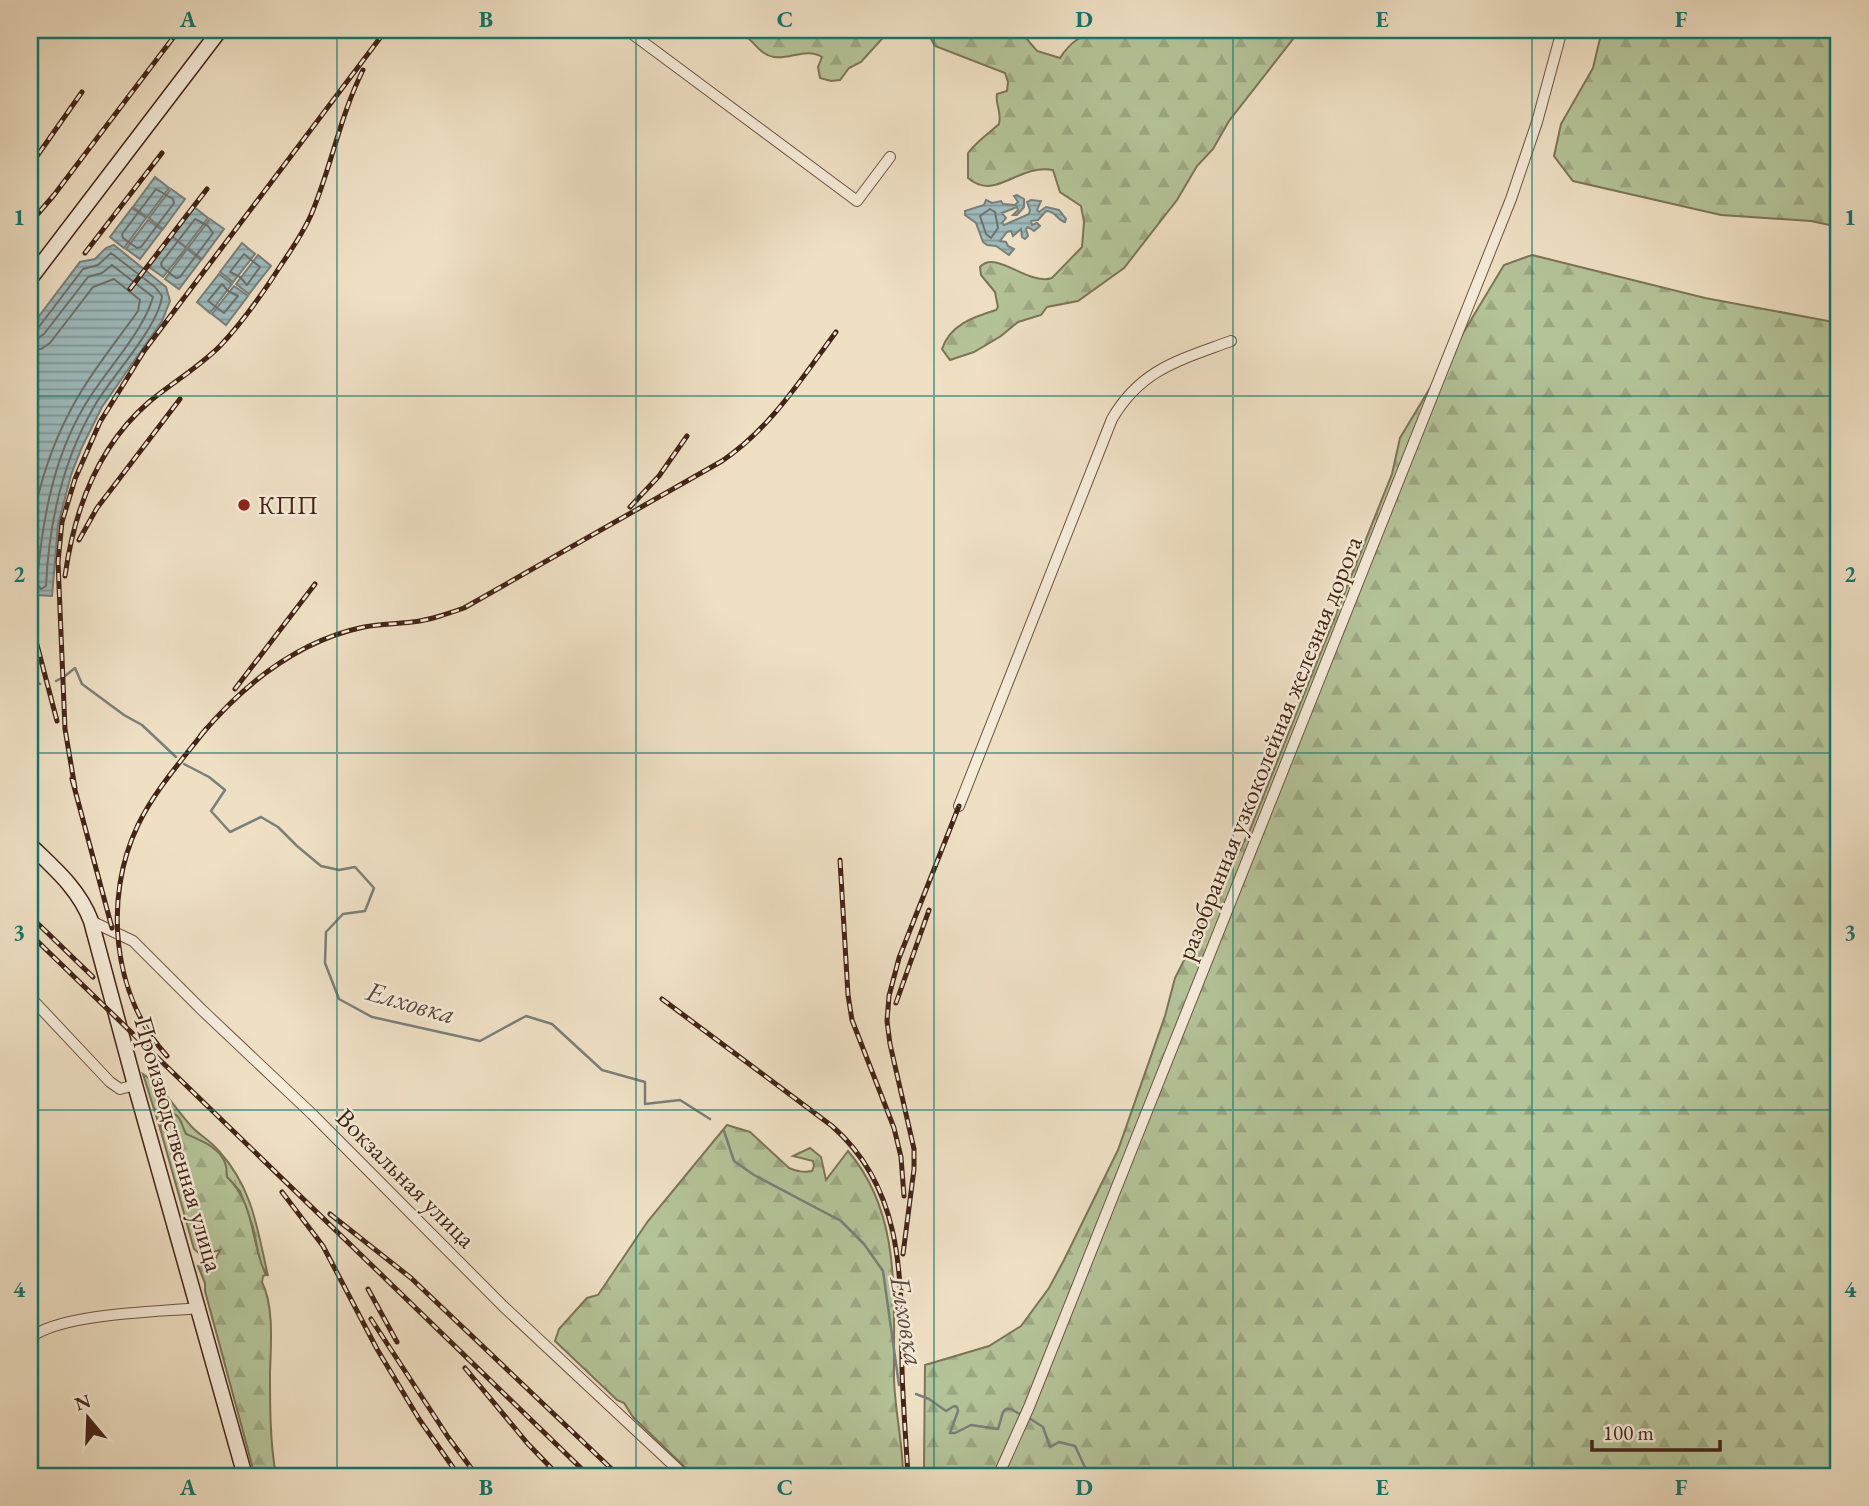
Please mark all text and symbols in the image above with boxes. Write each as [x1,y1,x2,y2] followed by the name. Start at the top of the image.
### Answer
[179,4,197,34] text: A
[479,4,493,34] text: B
[777,4,793,34] text: C
[1075,4,1093,34] text: D
[1375,4,1389,34] text: E
[1675,4,1688,34] text: F
[13,202,25,232] text: 1
[1844,202,1856,232] text: 1
[258,488,318,522] place label: КПП
[236,497,252,513] marker: КПП
[1168,530,1370,965] street label: разобранная узкоколейная железная дорога
[13,559,25,589] text: 2
[1844,559,1856,589] text: 2
[13,917,25,947] text: 3
[1844,917,1856,947] text: 3
[362,972,459,1032] water label: Елховка
[126,1012,232,1276] street label: Производственная улица
[329,1101,484,1256] street label: Вокзальная улица
[882,1272,934,1369] water label: Елховка
[13,1274,26,1304] text: 4
[1844,1274,1857,1304] text: 4
[52,1384,122,1454] north arrow
[71,1388,95,1417] text: N
[1592,1408,1720,1452] scale bar
[1603,1419,1654,1446] text: 100 m
[179,1472,197,1502] text: A
[479,1472,493,1502] text: B
[777,1472,793,1502] text: C
[1075,1472,1093,1502] text: D
[1375,1472,1389,1502] text: E
[1675,1472,1688,1502] text: F

